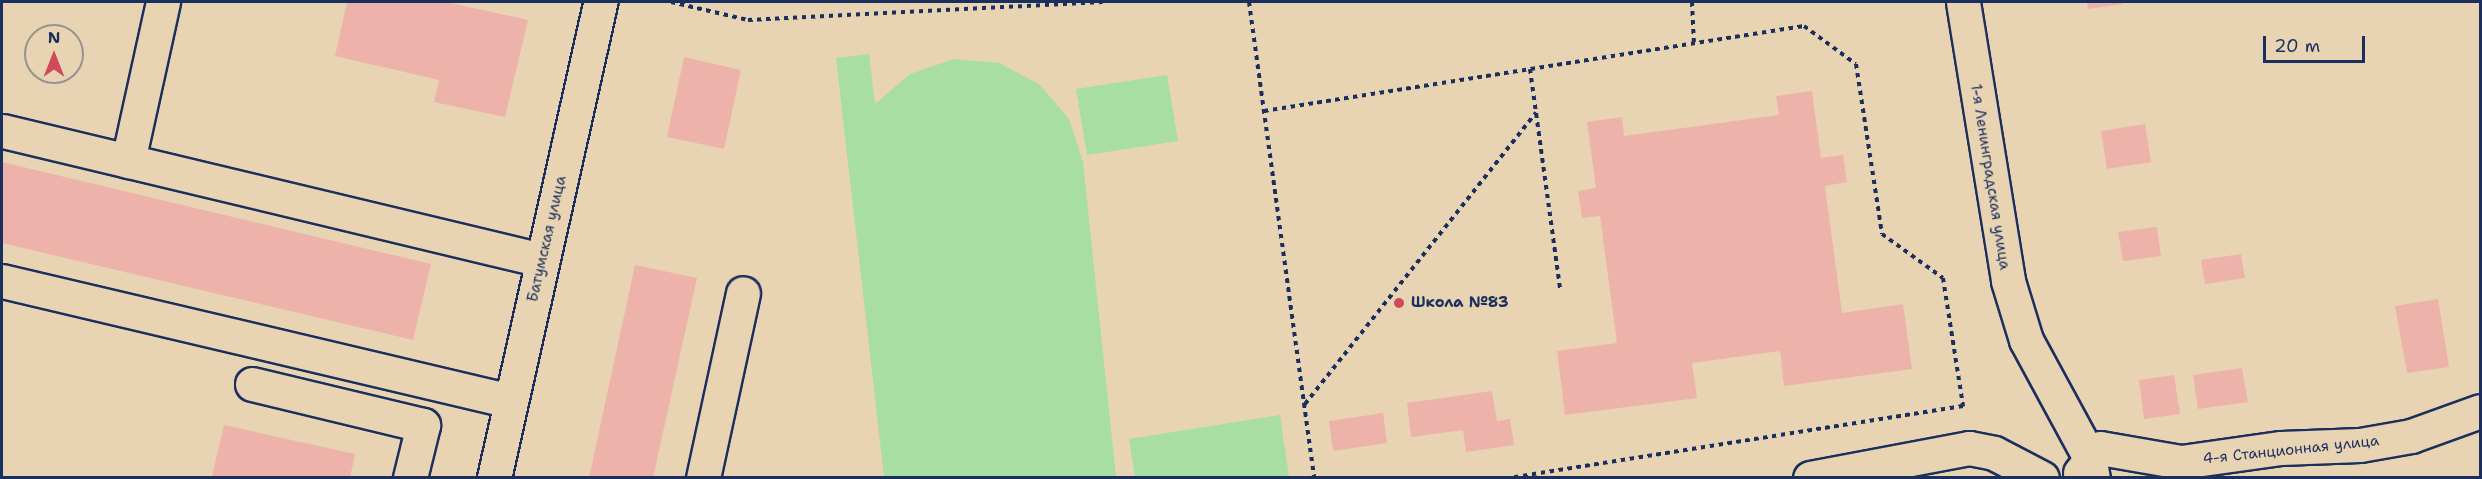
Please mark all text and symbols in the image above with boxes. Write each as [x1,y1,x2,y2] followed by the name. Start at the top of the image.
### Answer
[24,24,84,84] north arrow
[2266,24,2368,62] scale bar
[48,27,60,48] text: N
[2274,34,2320,58] text: 20 m
[1966,83,2014,271] street label: 1-я Ленинградская улица
[524,174,570,304] street label: Батумская улица
[1411,294,1509,312] place label: Школа №83
[1392,296,1406,310] marker: Школа №83
[2202,432,2380,468] street label: 4-я Станционная улица

